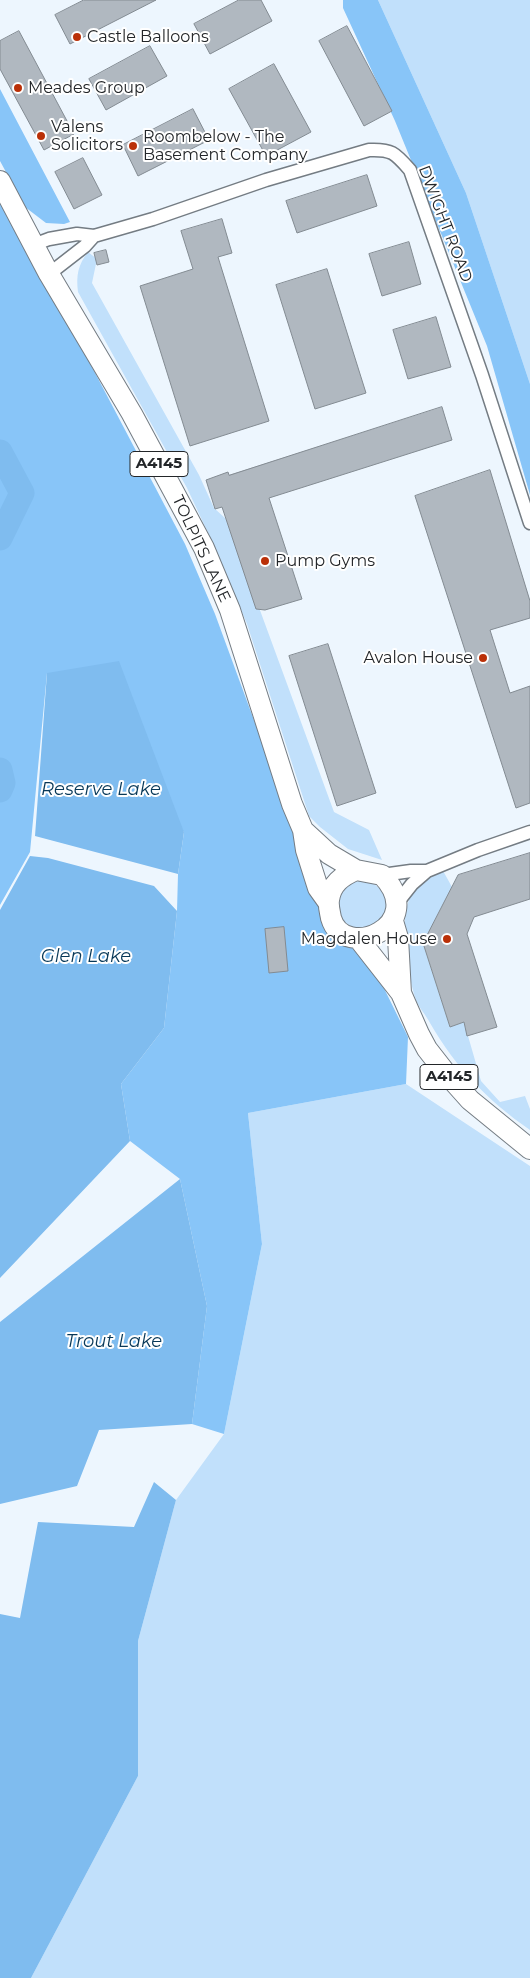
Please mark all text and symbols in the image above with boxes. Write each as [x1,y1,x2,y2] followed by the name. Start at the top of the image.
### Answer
[87,27,209,47] place label: Castle Balloons
[71,31,83,43] marker: Castle Balloons
[28,78,145,98] place label: Meades Group
[12,82,24,94] marker: Meades Group
[51,117,123,155] place label: Valens Solicitors
[143,127,308,165] place label: Roombelow - The Basement Company
[35,130,47,142] marker: Valens Solicitors
[127,140,139,152] marker: Roombelow - The Basement Company
[414,163,476,285] street label: DWIGHT ROAD
[130,452,188,476] road number: A4145
[168,493,234,605] street label: TOLPITS LANE
[275,551,375,571] place label: Pump Gyms
[259,555,271,567] marker: Pump Gyms
[364,648,473,668] place label: Avalon House
[477,652,489,664] marker: Avalon House
[41,779,161,801] water label: Reserve Lake
[301,929,437,949] place label: Magdalen House
[441,933,453,945] marker: Magdalen House
[41,946,131,968] water label: Glen Lake
[420,1064,478,1090] road number: A4145
[66,1331,162,1353] water label: Trout Lake

